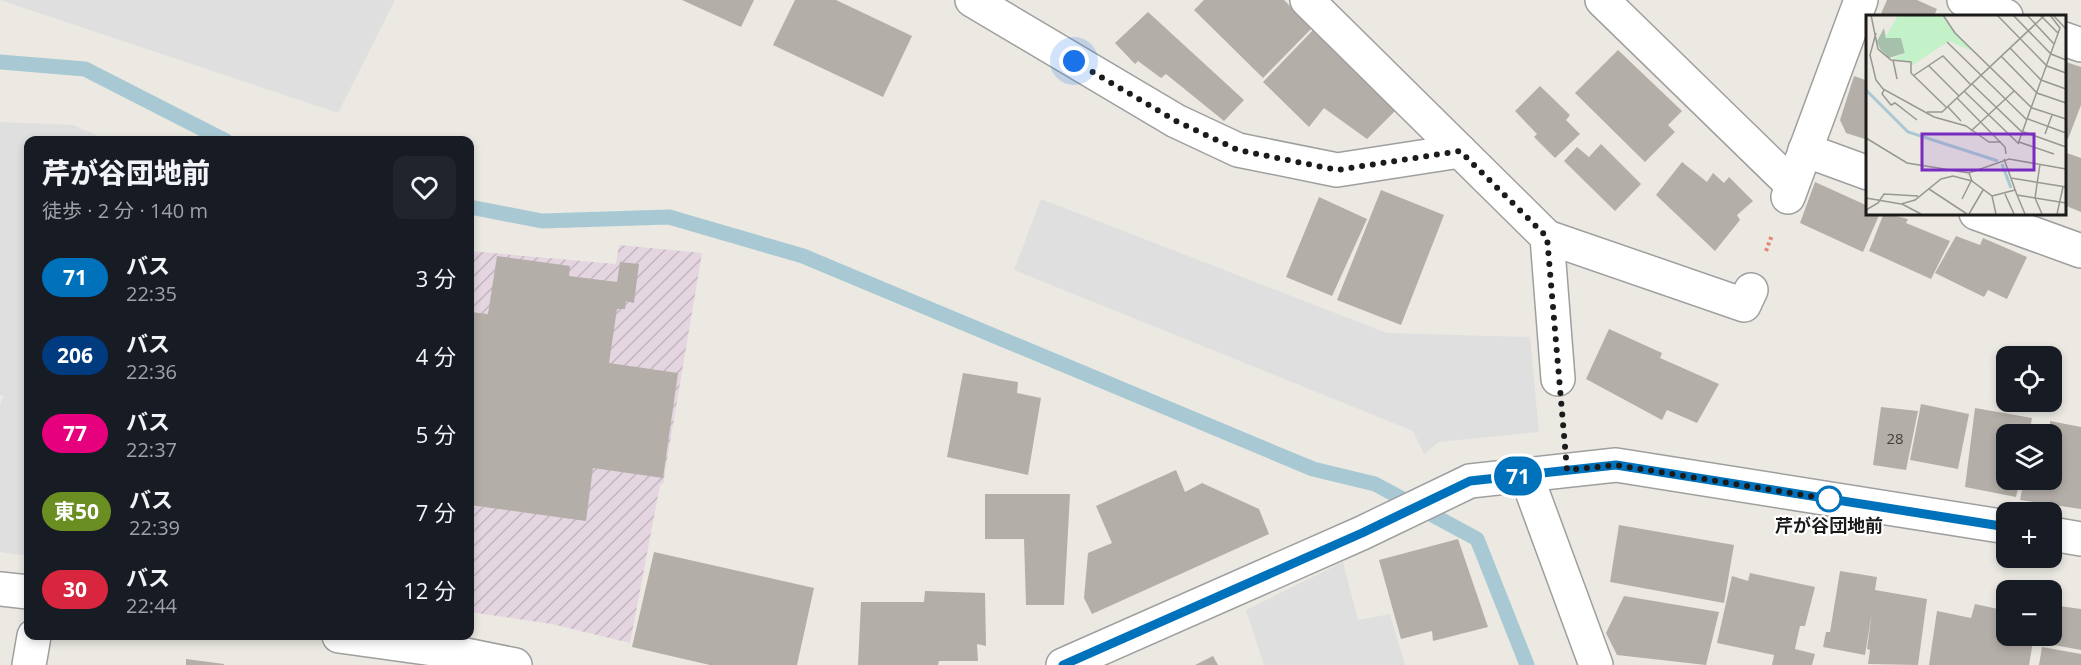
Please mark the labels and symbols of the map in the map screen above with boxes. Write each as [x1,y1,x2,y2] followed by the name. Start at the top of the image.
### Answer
[1866,15,2066,214] inset map
[1059,46,1089,76] your location
[1886,428,1904,448] house number: 28
[1491,456,1545,496] line badge: 71
[1816,486,1842,512] marker: 芹が谷団地前
[1775,513,1883,537] place label: 芹が谷団地前

